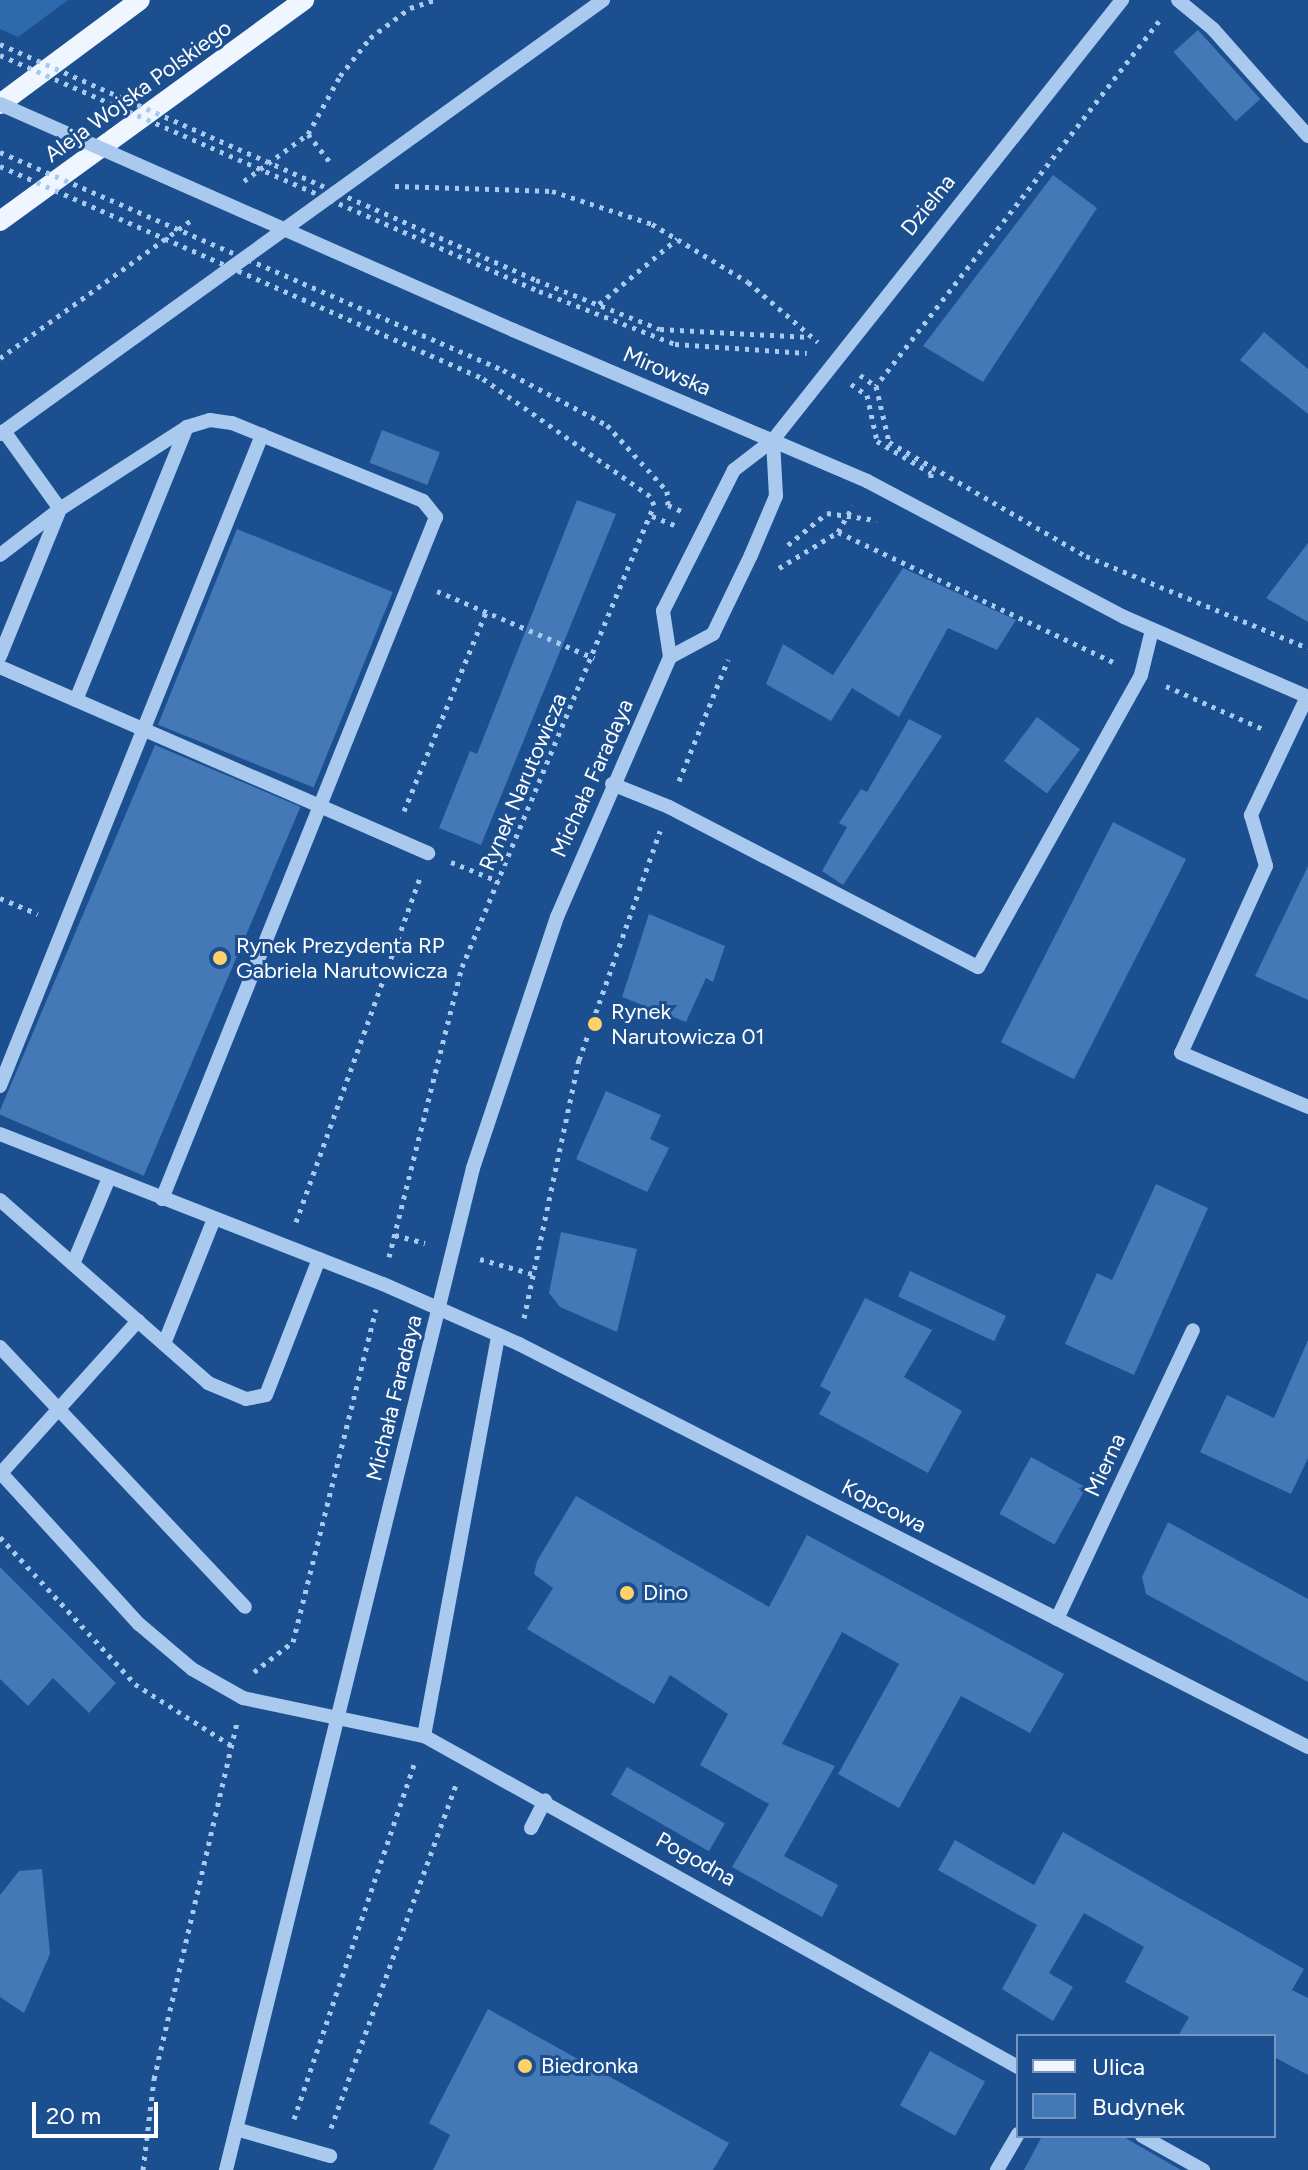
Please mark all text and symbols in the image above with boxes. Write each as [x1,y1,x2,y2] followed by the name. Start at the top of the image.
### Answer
[39,14,237,168] street label: Aleja Wojska Polskiego
[895,169,961,241] street label: Dzielna
[619,341,715,401] street label: Mirowska
[474,689,572,875] street label: Rynek Narutowicza
[545,695,639,861] street label: Michała Faradaya
[236,932,448,984] place label: Rynek Prezydenta RP Gabriela Narutowicza
[211,949,229,967] marker: Rynek Prezydenta RP Gabriela Narutowicza
[611,998,765,1050] place label: Rynek Narutowicza 01
[586,1015,604,1033] marker: Rynek Narutowicza 01
[361,1312,427,1484] street label: Michała Faradaya
[1079,1429,1131,1501] street label: Mierna
[837,1473,931,1539] street label: Kopcowa
[643,1580,688,1606] place label: Dino
[618,1584,636,1602] marker: Dino
[651,1826,741,1892] street label: Pogodna
[1016,2034,1276,2138] legend
[1092,2052,1145,2081] text: Ulica
[541,2053,639,2079] place label: Biedronka
[516,2057,534,2075] marker: Biedronka
[36,2086,162,2136] scale bar
[1092,2092,1185,2121] text: Budynek
[46,2101,101,2130] text: 20 m

